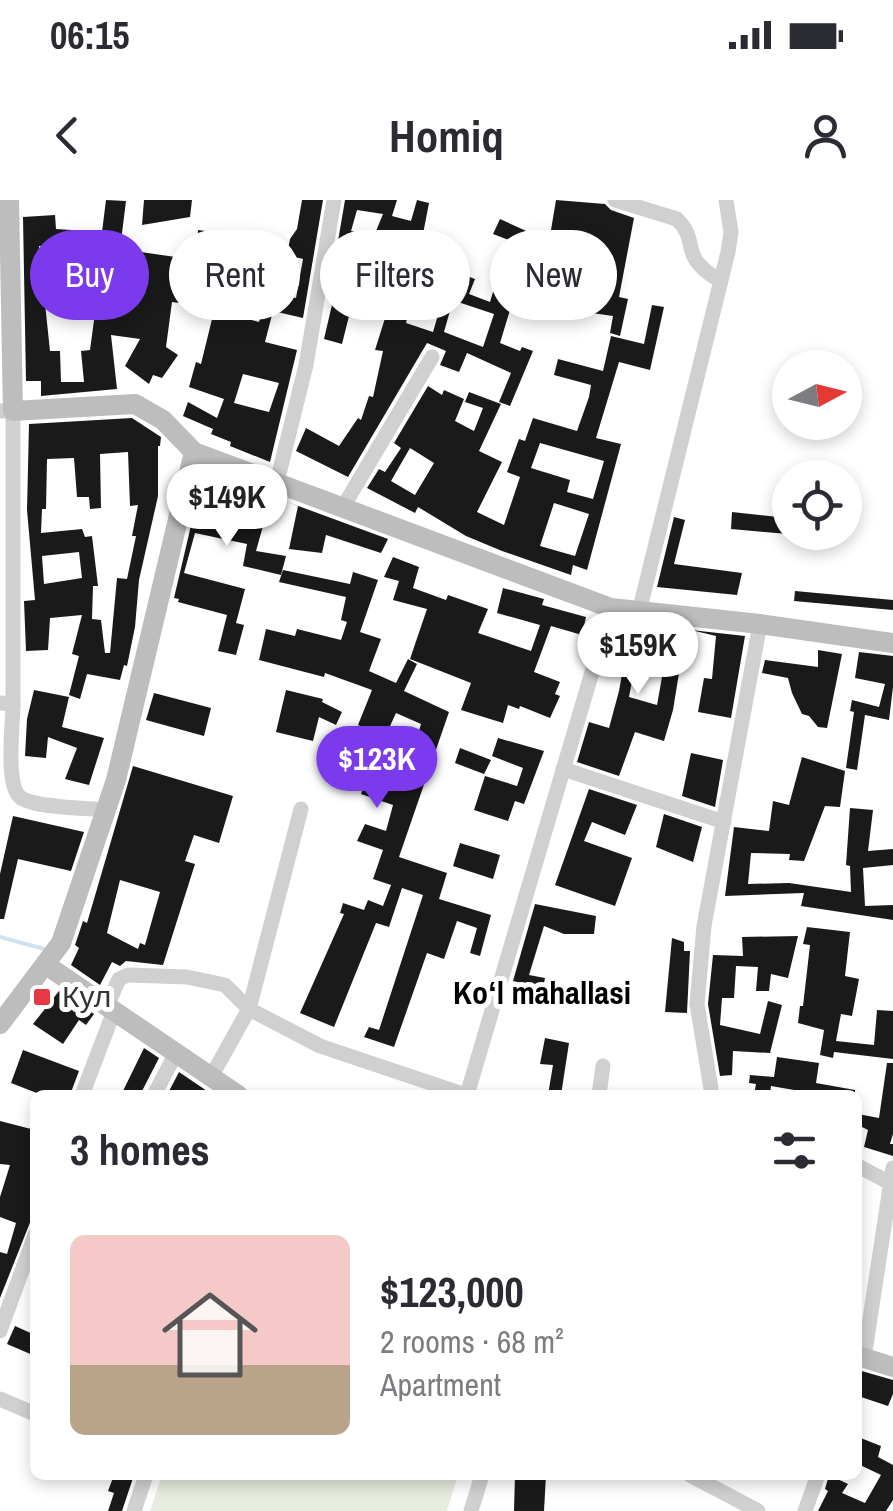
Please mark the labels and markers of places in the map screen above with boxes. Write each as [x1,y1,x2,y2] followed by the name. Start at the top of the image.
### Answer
[157,464,297,549] pin: $149K
[568,612,708,697] pin: $159K
[307,726,447,811] pin: $123K
[62,976,111,1016] place label: Кул
[31,986,53,1008] marker: Кул

